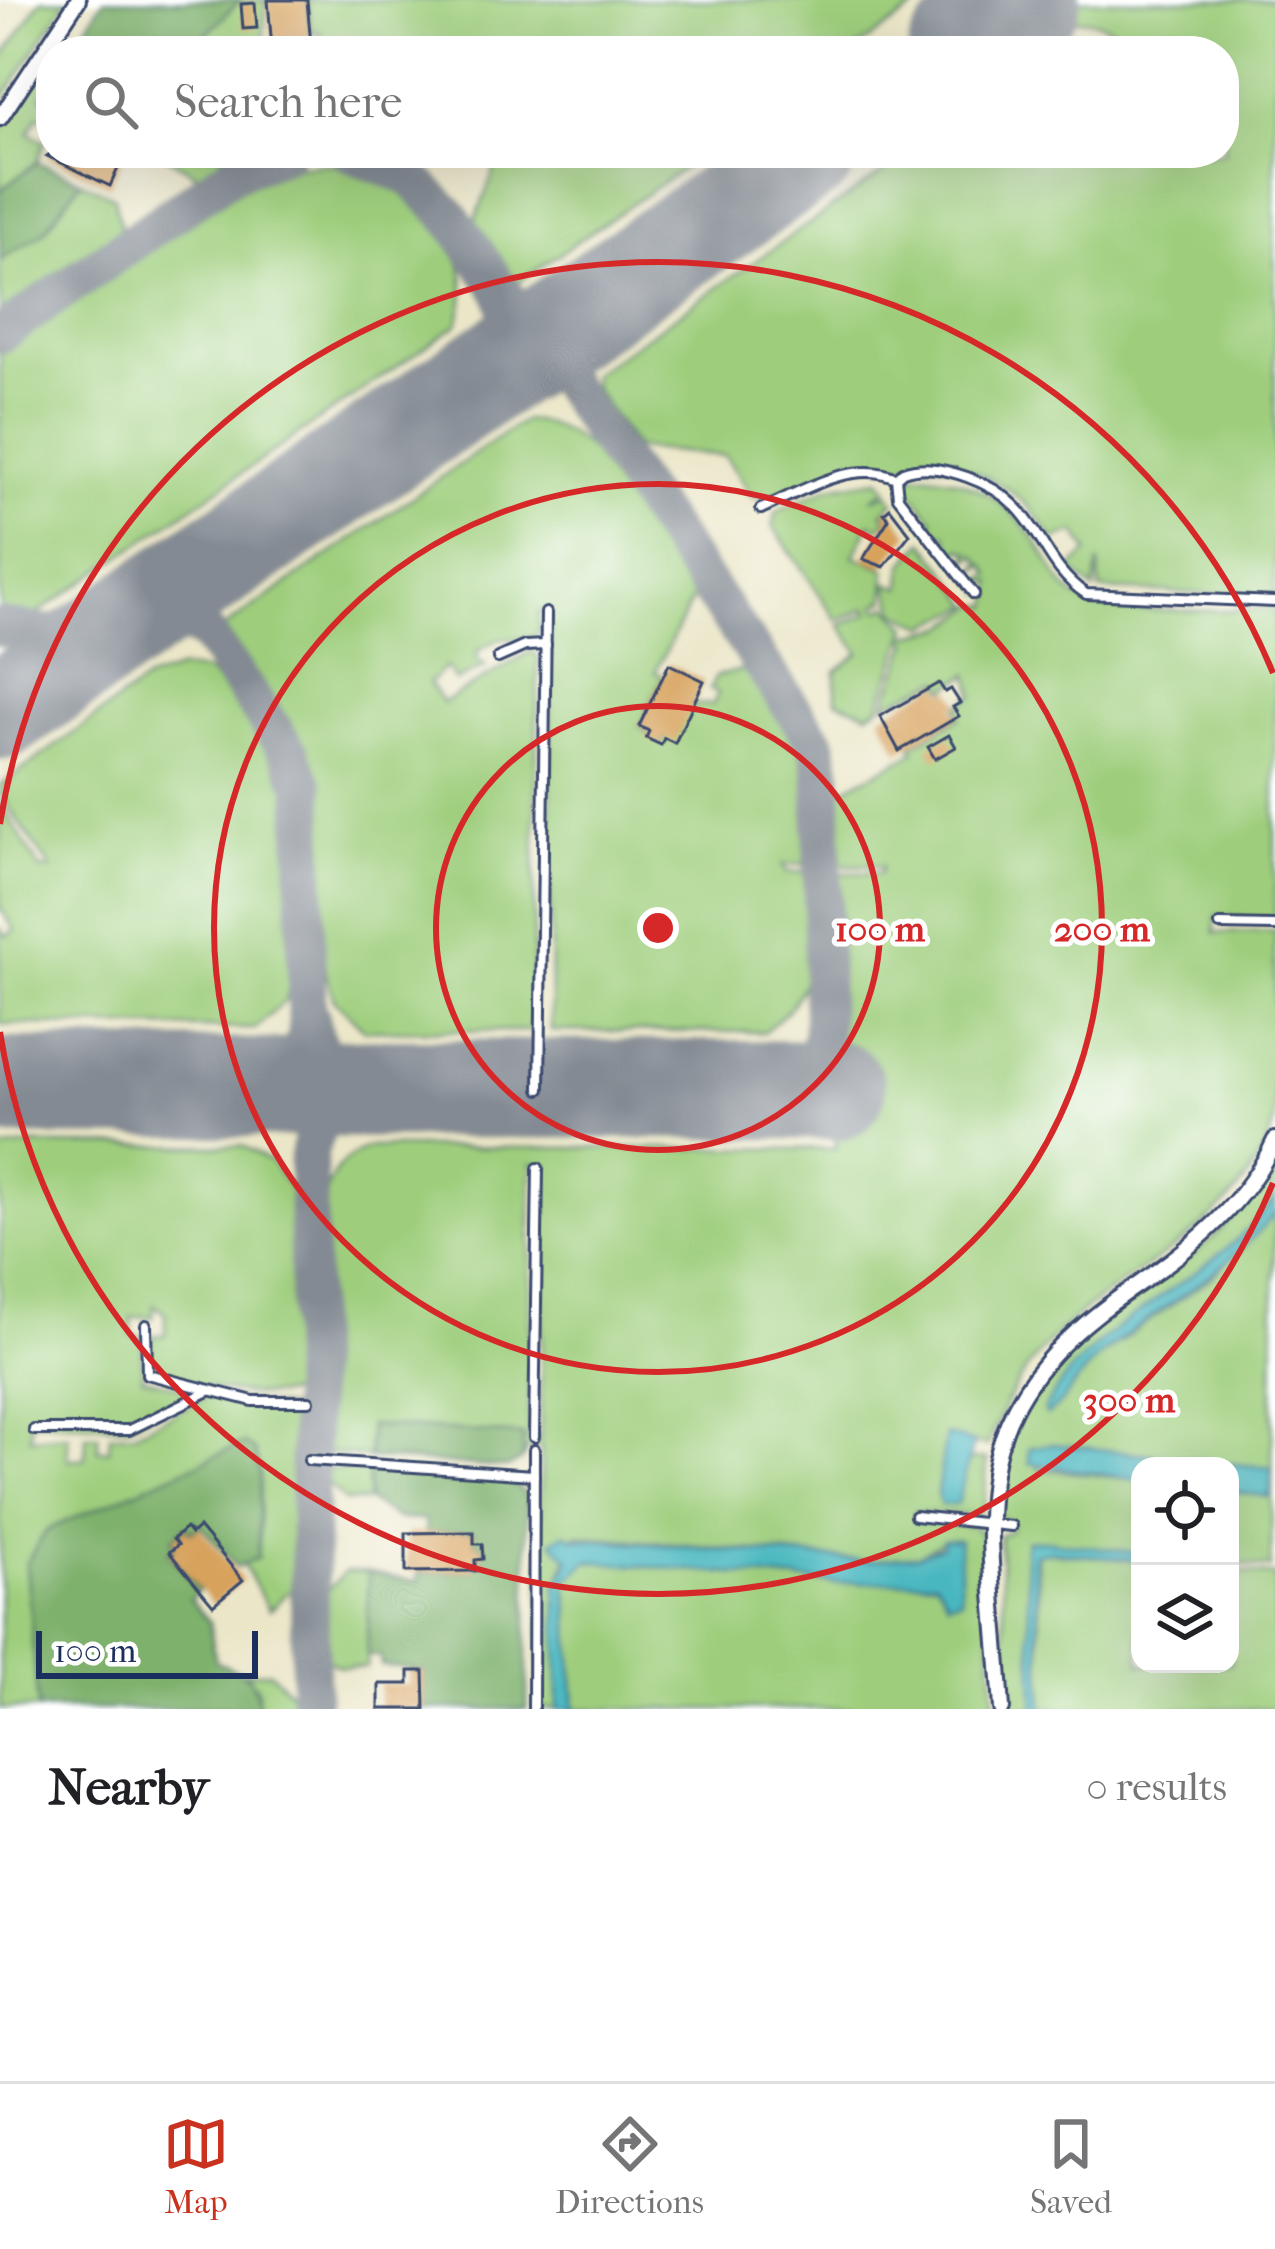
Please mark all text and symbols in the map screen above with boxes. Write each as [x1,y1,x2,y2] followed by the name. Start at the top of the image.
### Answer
[36,36,1239,168] search box
[78,69,144,135] icon: search
[174,76,402,129] text: Search here
[637,907,679,949] centre of rings
[835,908,926,950] text: 100 m
[1054,908,1151,950] text: 200 m
[1083,1379,1176,1421] text: 300 m
[1131,1457,1239,1673] map controls
[1131,1457,1239,1565] button: locate
[1131,1565,1239,1673] button: layers
[36,1625,258,1678] scale bar
[54,1632,137,1671] text: 100 m
[48,1757,209,1817] text: Nearby
[1086,1764,1227,1810] text: 0 results
[163,2111,229,2222] tab: Map
[555,2111,704,2222] tab: Directions
[1030,2111,1112,2222] tab: Saved

